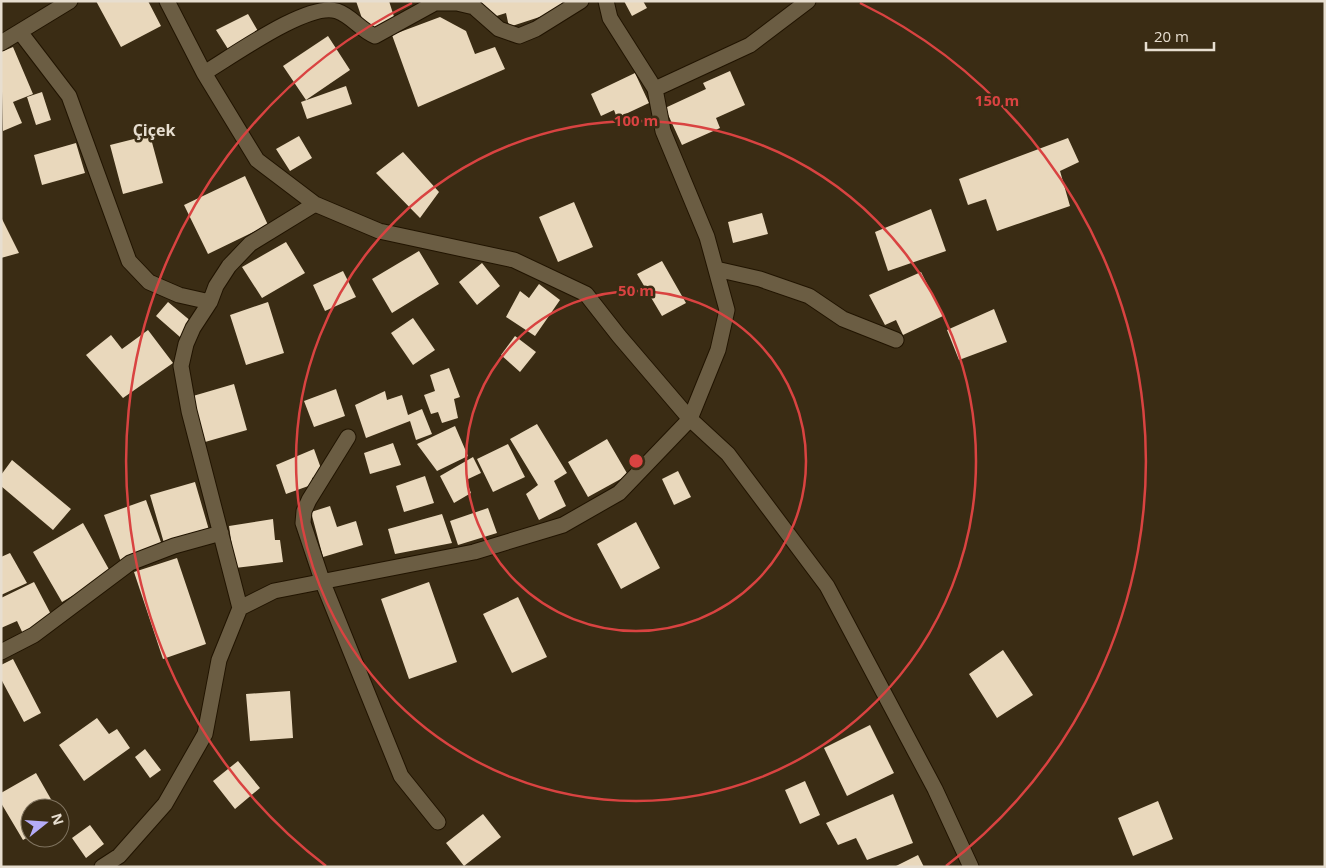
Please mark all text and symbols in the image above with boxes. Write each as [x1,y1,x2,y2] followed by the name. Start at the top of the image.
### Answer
[1146,20,1214,52] scale bar
[1154,26,1189,46] text: 20 m
[975,90,1019,110] text: 150 m
[614,110,658,130] text: 100 m
[133,119,175,141] district label: Çiçek
[618,280,654,300] text: 50 m
[627,452,645,470] centre of rings
[20,798,70,848] north arrow
[47,811,69,827] text: N

